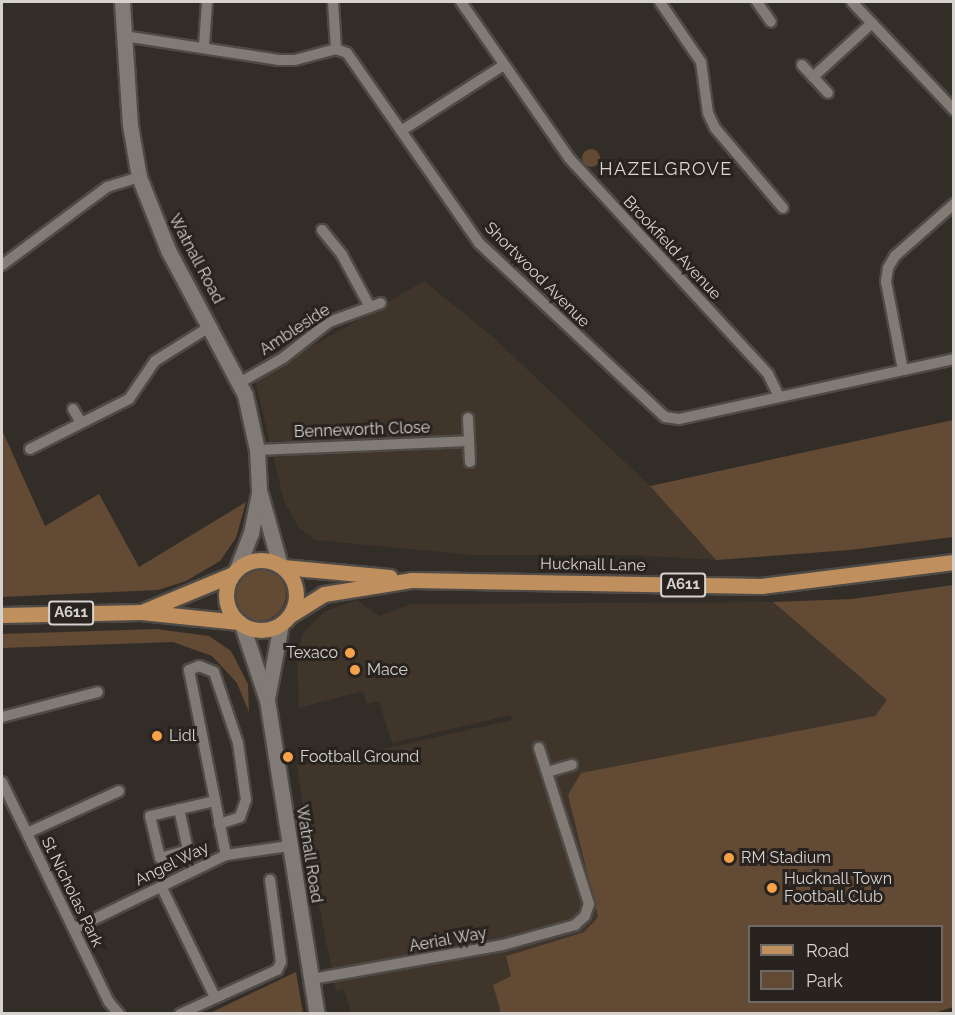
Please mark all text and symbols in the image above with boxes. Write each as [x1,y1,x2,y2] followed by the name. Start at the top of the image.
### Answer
[599,158,733,180] district label: HAZELGROVE
[619,192,725,304] street label: Brookfield Avenue
[164,211,228,307] street label: Watnall Road
[480,218,594,332] street label: Shortwood Avenue
[256,300,334,360] street label: Ambleside
[293,418,431,442] street label: Benneworth Close
[540,554,646,576] street label: Hucknall Lane
[659,573,707,597] road number: A611
[47,601,95,625] road number: A611
[286,643,338,663] place label: Texaco
[343,646,357,660] marker: Texaco
[367,660,408,680] place label: Mace
[348,663,362,677] marker: Mace
[169,726,196,746] place label: Lidl
[150,729,164,743] marker: Lidl
[300,747,420,767] place label: Football Ground
[281,750,295,764] marker: Football Ground
[292,804,326,904] street label: Watnall Road
[37,834,107,950] street label: St Nicholas Park
[131,838,213,890] street label: Angel Way
[741,848,831,868] place label: RM Stadium
[722,851,736,865] marker: RM Stadium
[784,869,893,907] place label: Hucknall Town Football Club
[765,881,779,895] marker: Hucknall Town Football Club
[407,924,489,956] street label: Aerial Way
[748,925,943,1003] legend
[806,940,849,961] text: Road
[806,970,843,991] text: Park

